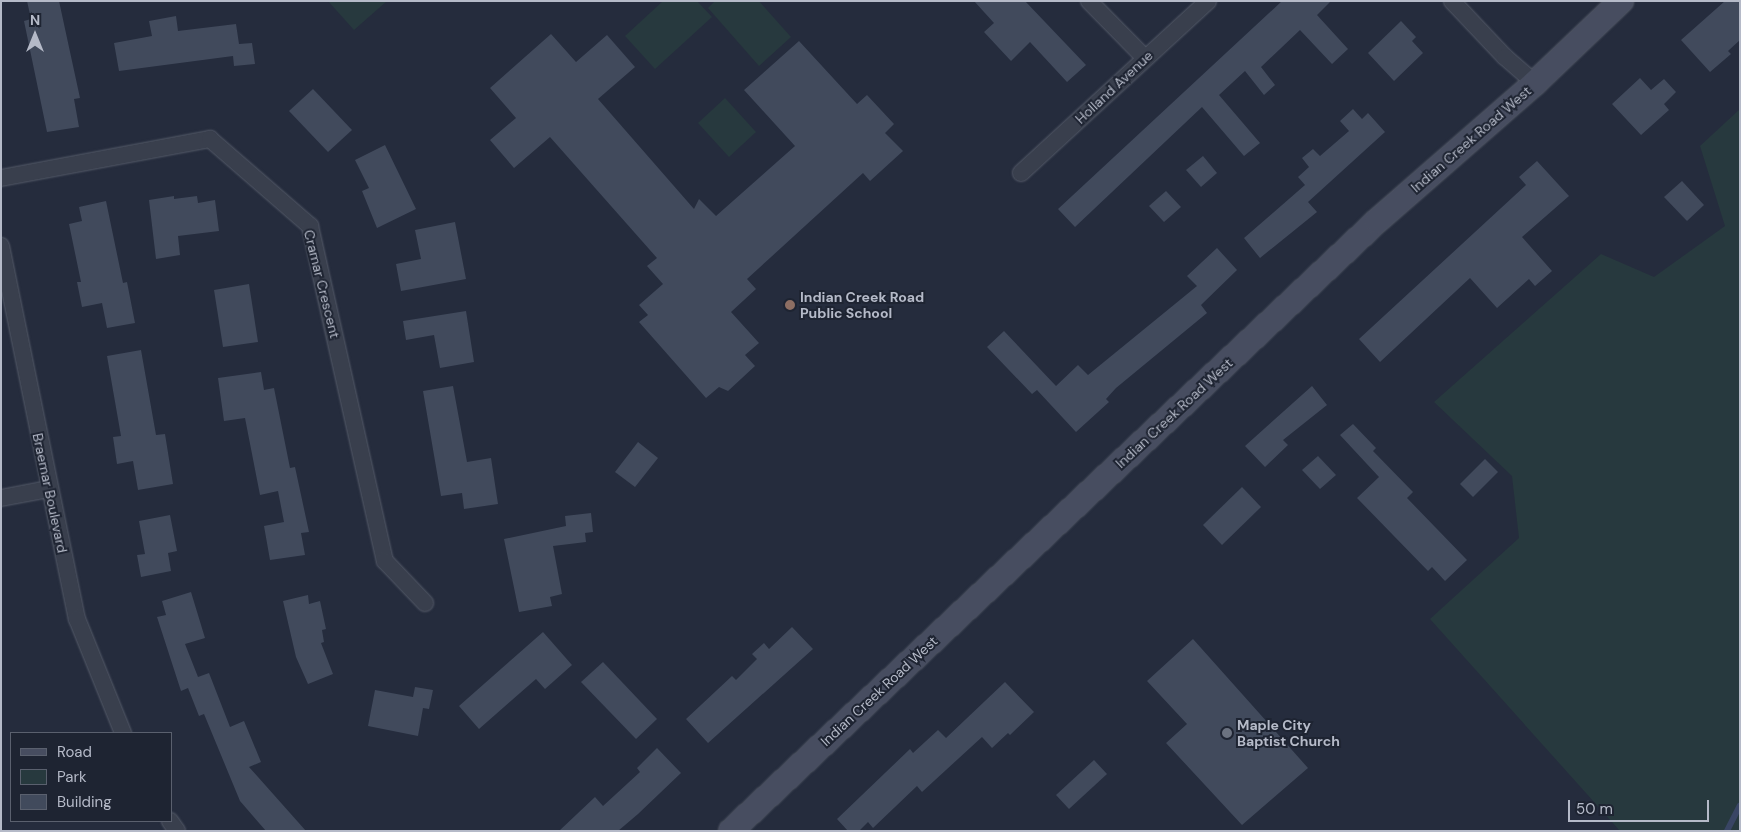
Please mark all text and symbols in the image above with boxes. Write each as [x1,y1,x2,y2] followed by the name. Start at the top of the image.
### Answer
[10,10,60,60] north arrow
[30,11,40,29] text: N
[1072,47,1156,127] street label: Holland Avenue
[1407,82,1535,196] street label: Indian Creek Road West
[300,228,344,340] street label: Cramar Crescent
[800,289,924,322] place label: Indian Creek Road Public School
[784,299,796,311] marker: Indian Creek Road Public School
[1112,354,1236,472] street label: Indian Creek Road West
[29,432,71,554] street label: Braemar Boulevard
[817,632,941,750] street label: Indian Creek Road West
[1237,717,1340,750] place label: Maple City Baptist Church
[1221,727,1233,739] marker: Maple City Baptist Church
[10,732,172,822] legend
[57,742,92,762] text: Road
[57,767,87,787] text: Park
[1571,790,1712,822] scale bar
[57,792,112,812] text: Building
[1576,799,1613,819] text: 50 m

